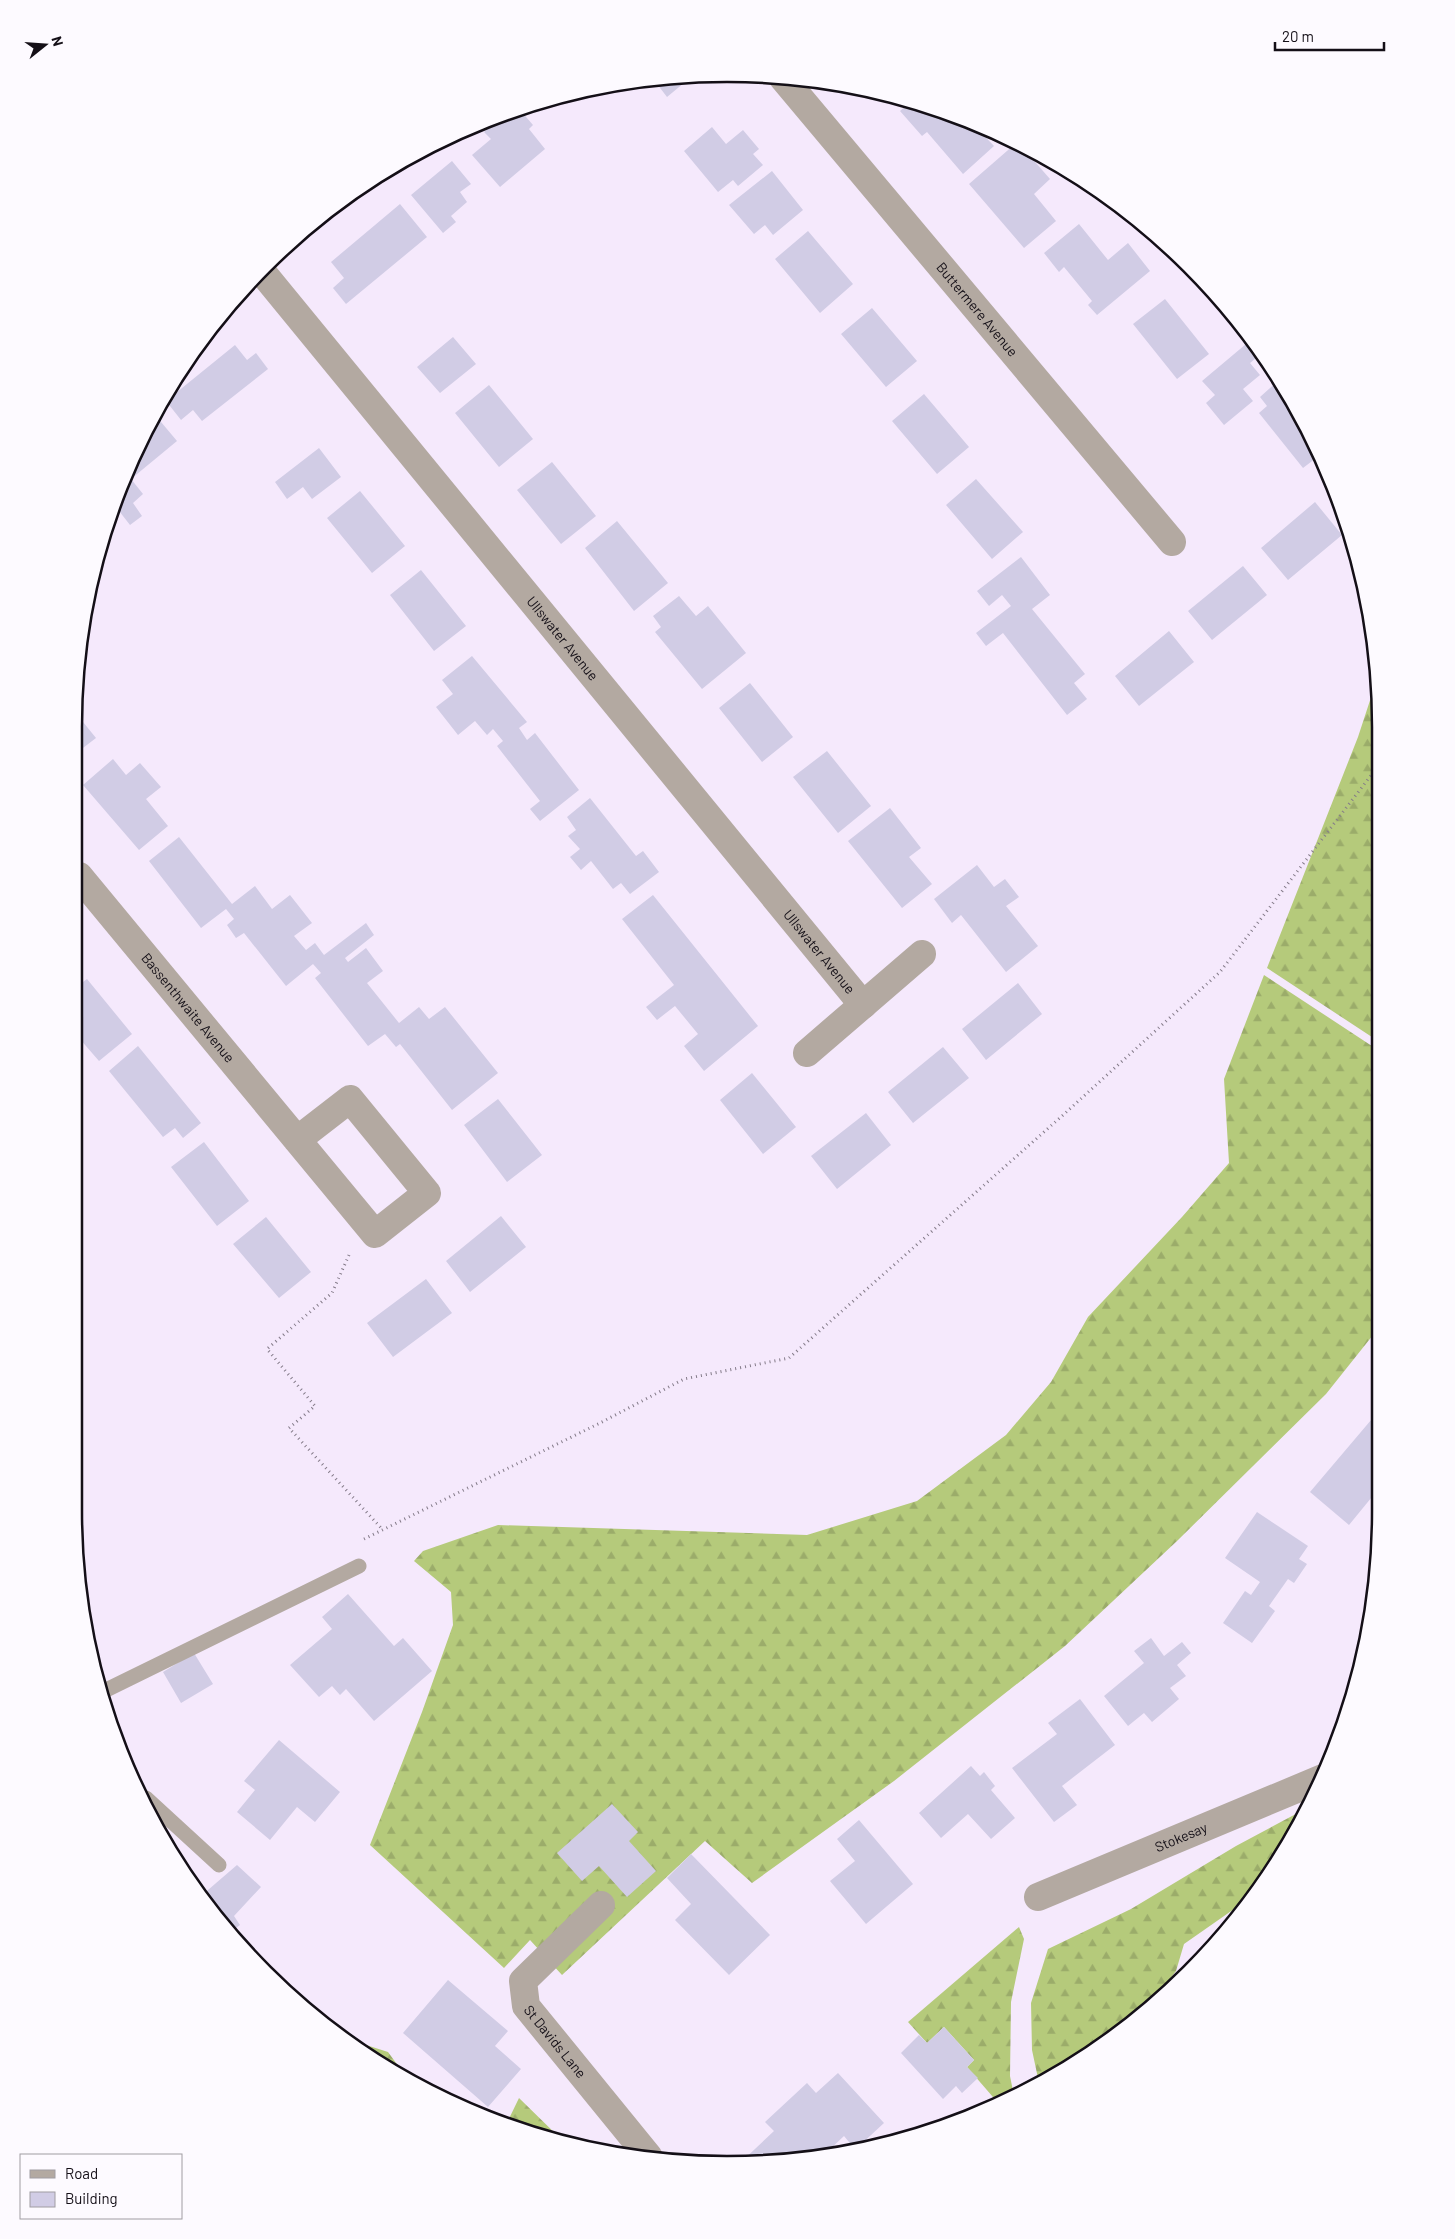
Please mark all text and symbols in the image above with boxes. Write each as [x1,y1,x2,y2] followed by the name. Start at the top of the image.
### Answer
[20,20,70,70] north arrow
[1275,20,1384,52] scale bar
[1282,27,1314,45] text: 20 m
[48,34,67,48] text: N
[933,259,1022,360] street label: Buttermere Avenue
[523,593,602,684] street label: Ullswater Avenue
[780,906,859,997] street label: Ullswater Avenue
[138,949,239,1066] street label: Bassenthwaite Avenue
[1152,1818,1210,1855] street label: Stokesay
[521,2001,590,2081] street label: St Davids Lane
[20,2154,182,2219] legend
[65,2164,98,2182] text: Road
[65,2189,118,2207] text: Building

